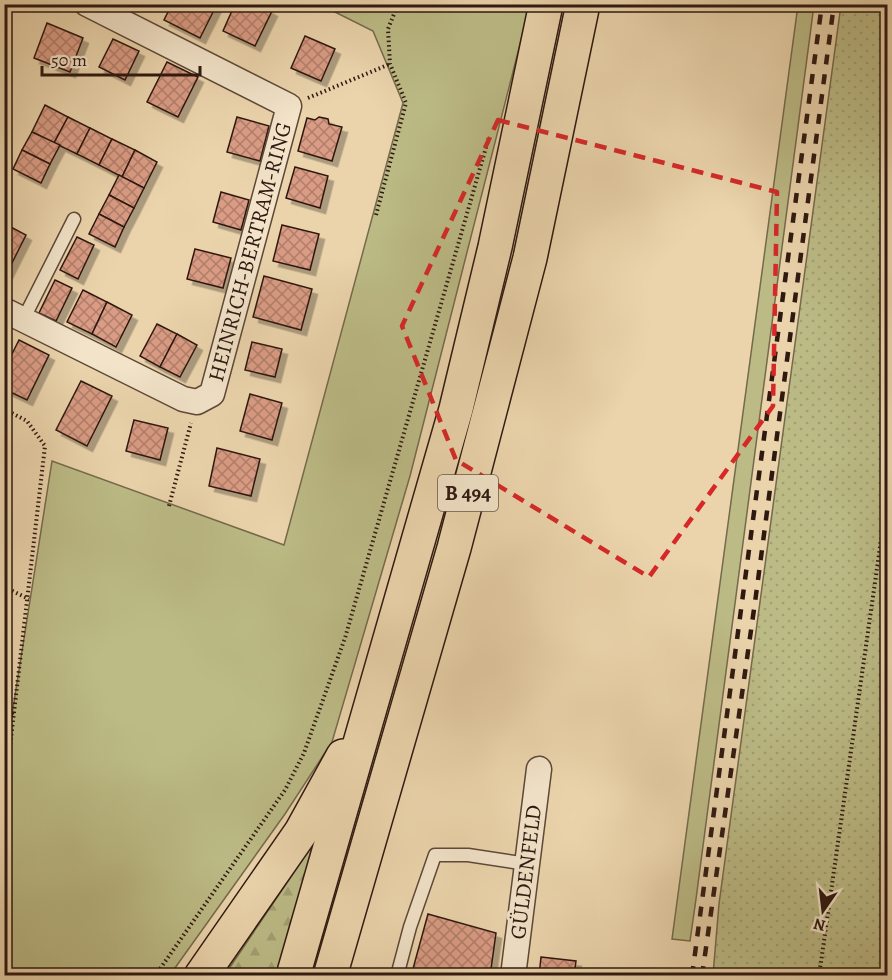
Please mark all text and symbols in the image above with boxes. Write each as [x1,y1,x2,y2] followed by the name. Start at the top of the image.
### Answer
[42,39,200,77] scale bar
[51,48,87,72] text: 50 m
[201,119,299,385] street label: HEINRICH-BERTRAM-RING
[438,475,498,511] road number: B 494
[503,803,549,941] street label: GÜLDENFELD
[793,881,853,941] north arrow
[811,912,828,937] text: N

